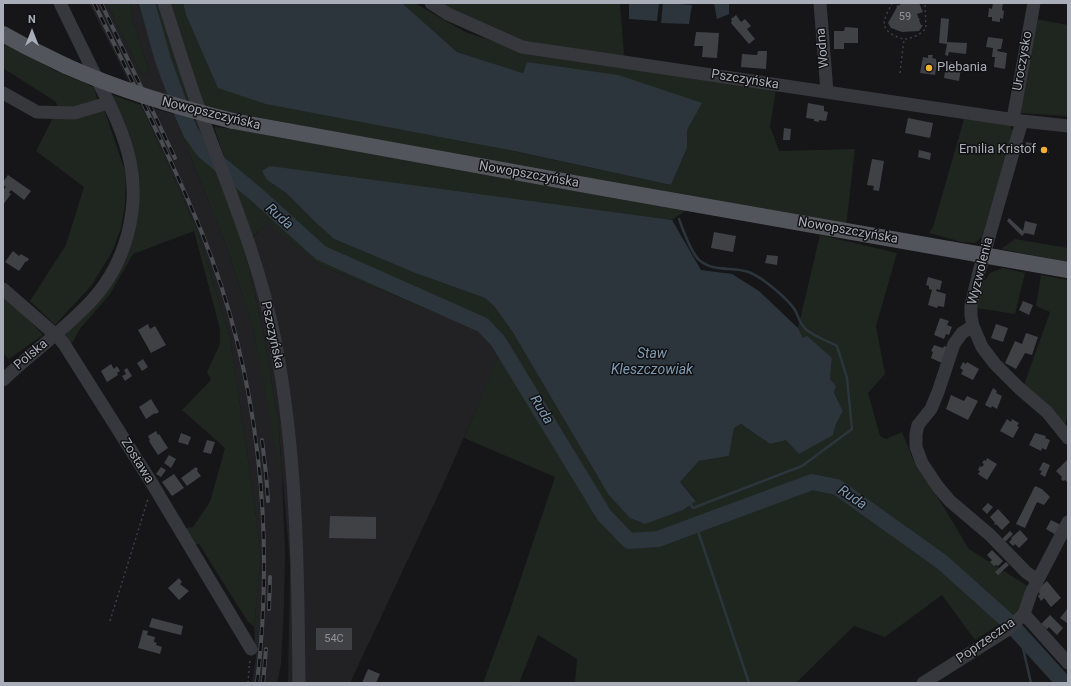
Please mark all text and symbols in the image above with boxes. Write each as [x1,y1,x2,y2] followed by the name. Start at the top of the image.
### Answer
[899,10,911,24] house number: 59
[12,12,52,52] north arrow
[28,13,36,26] text: N
[813,27,833,69] street label: Wodna
[1010,30,1036,92] street label: Uroczysko
[937,60,987,76] place label: Plebania
[924,63,934,73] marker: Plebania
[710,67,780,93] street label: Pszczyńska
[160,94,262,134] street label: Nowopszczyńska
[959,142,1036,158] place label: Emilia Kristof
[1039,145,1049,155] marker: Emilia Kristof
[478,159,580,191] street label: Nowopszczyńska
[262,201,296,233] water label: Ruda
[797,215,899,247] street label: Nowopszczyńska
[965,236,997,306] street label: Wyzwolenia
[257,300,287,370] street label: Pszczyńska
[11,336,51,374] street label: Polska
[611,346,693,378] water label: Staw Kleszczowiak
[526,392,556,428] water label: Ruda
[117,436,157,486] street label: Zostawa
[834,482,870,514] water label: Ruda
[954,615,1018,667] street label: Poprzeczna
[324,632,344,646] house number: 54C

